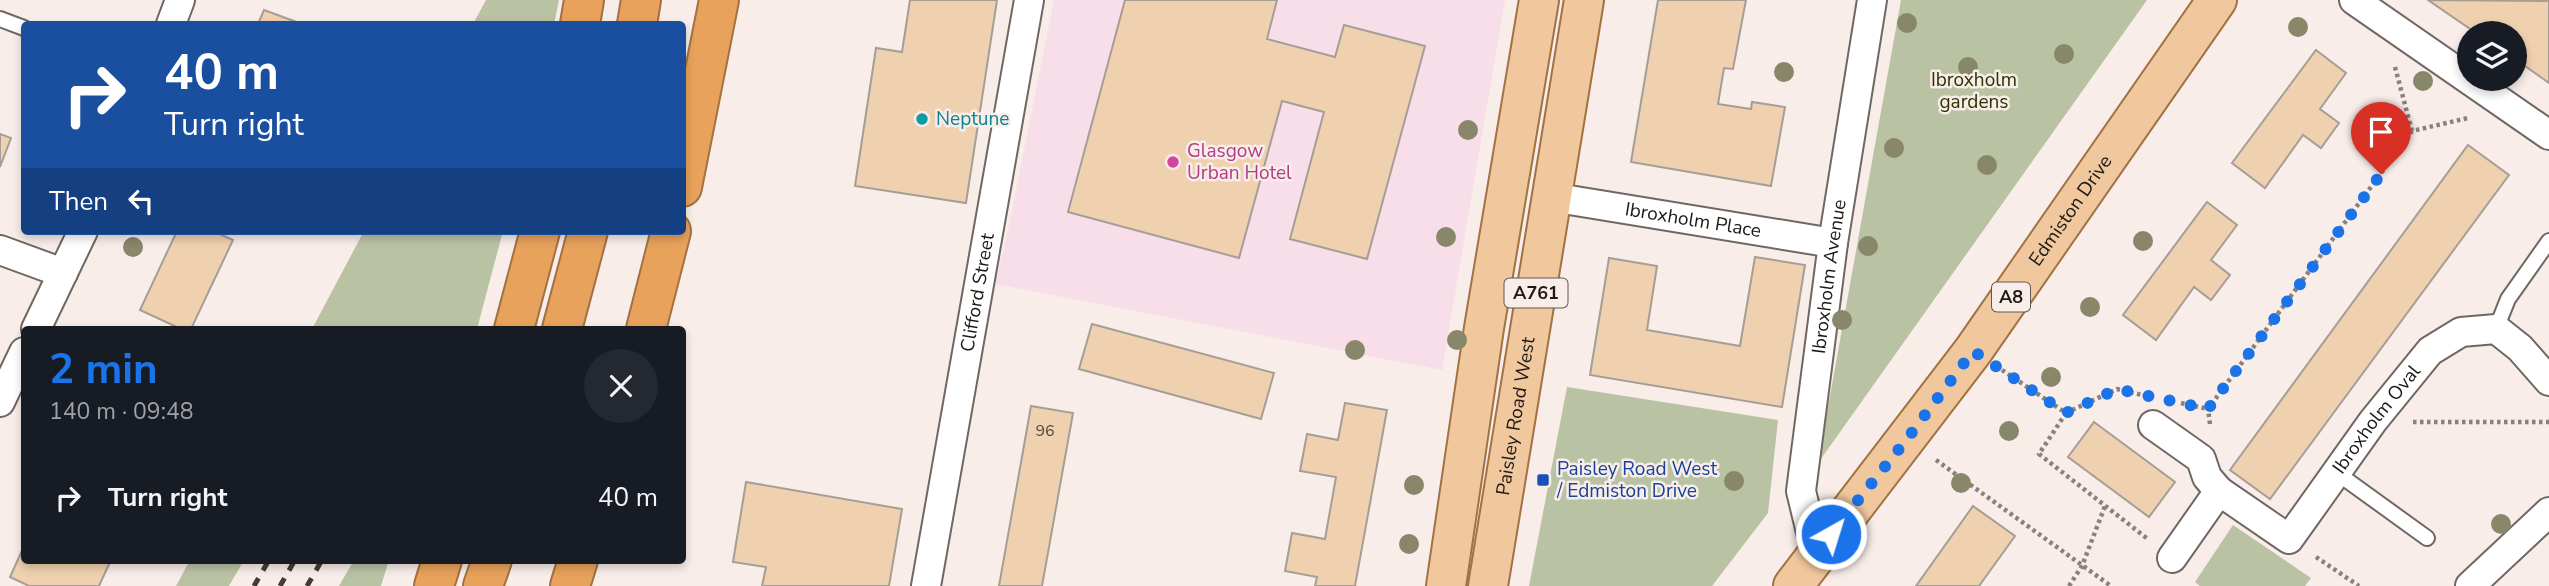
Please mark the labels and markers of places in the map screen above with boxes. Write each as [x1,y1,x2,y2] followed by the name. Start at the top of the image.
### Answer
[2351,102,2411,174] pin
[936,106,1009,132] place label: Neptune
[914,111,930,127] marker: Neptune
[1187,138,1292,186] place label: Glasgow Urban Hotel
[1165,154,1181,170] marker: Glasgow Urban Hotel
[1556,456,1717,504] place label: Paisley Road West / Edmiston Drive
[1535,472,1551,488] marker: Paisley Road West / Edmiston Drive

